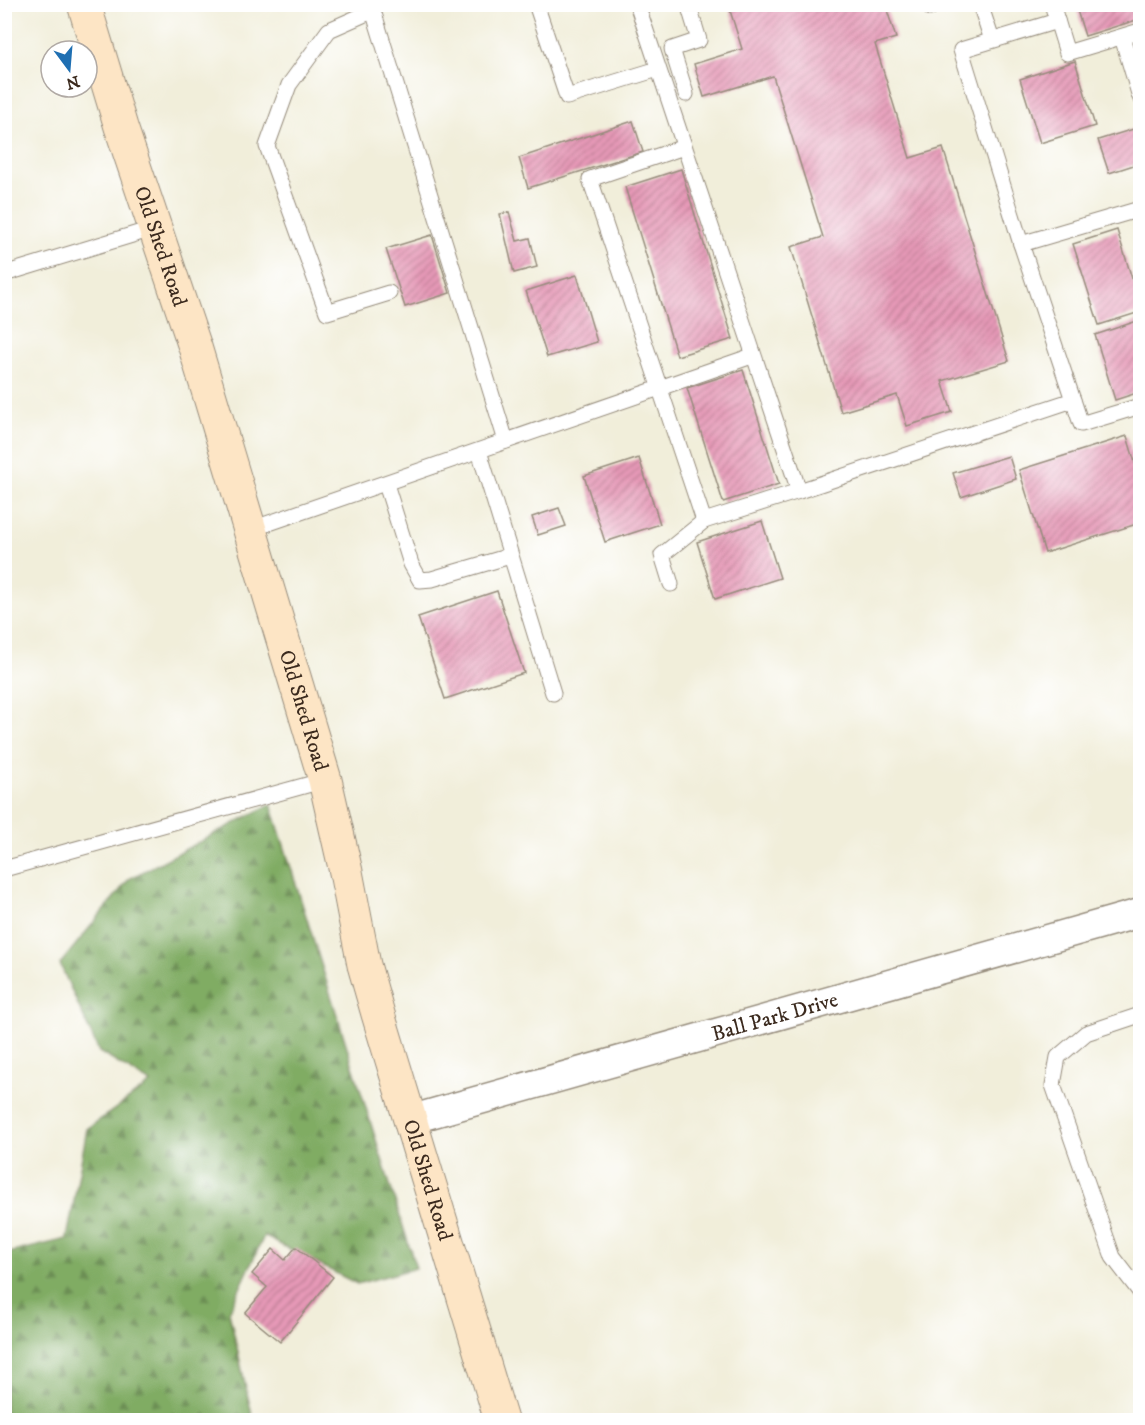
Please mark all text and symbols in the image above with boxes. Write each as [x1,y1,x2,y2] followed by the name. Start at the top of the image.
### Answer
[39,39,99,99] north arrow
[64,71,82,94] text: N
[128,183,193,310] street label: Old Shed Road
[273,647,334,775] street label: Old Shed Road
[709,987,841,1048] street label: Ball Park Drive
[397,1116,458,1244] street label: Old Shed Road

